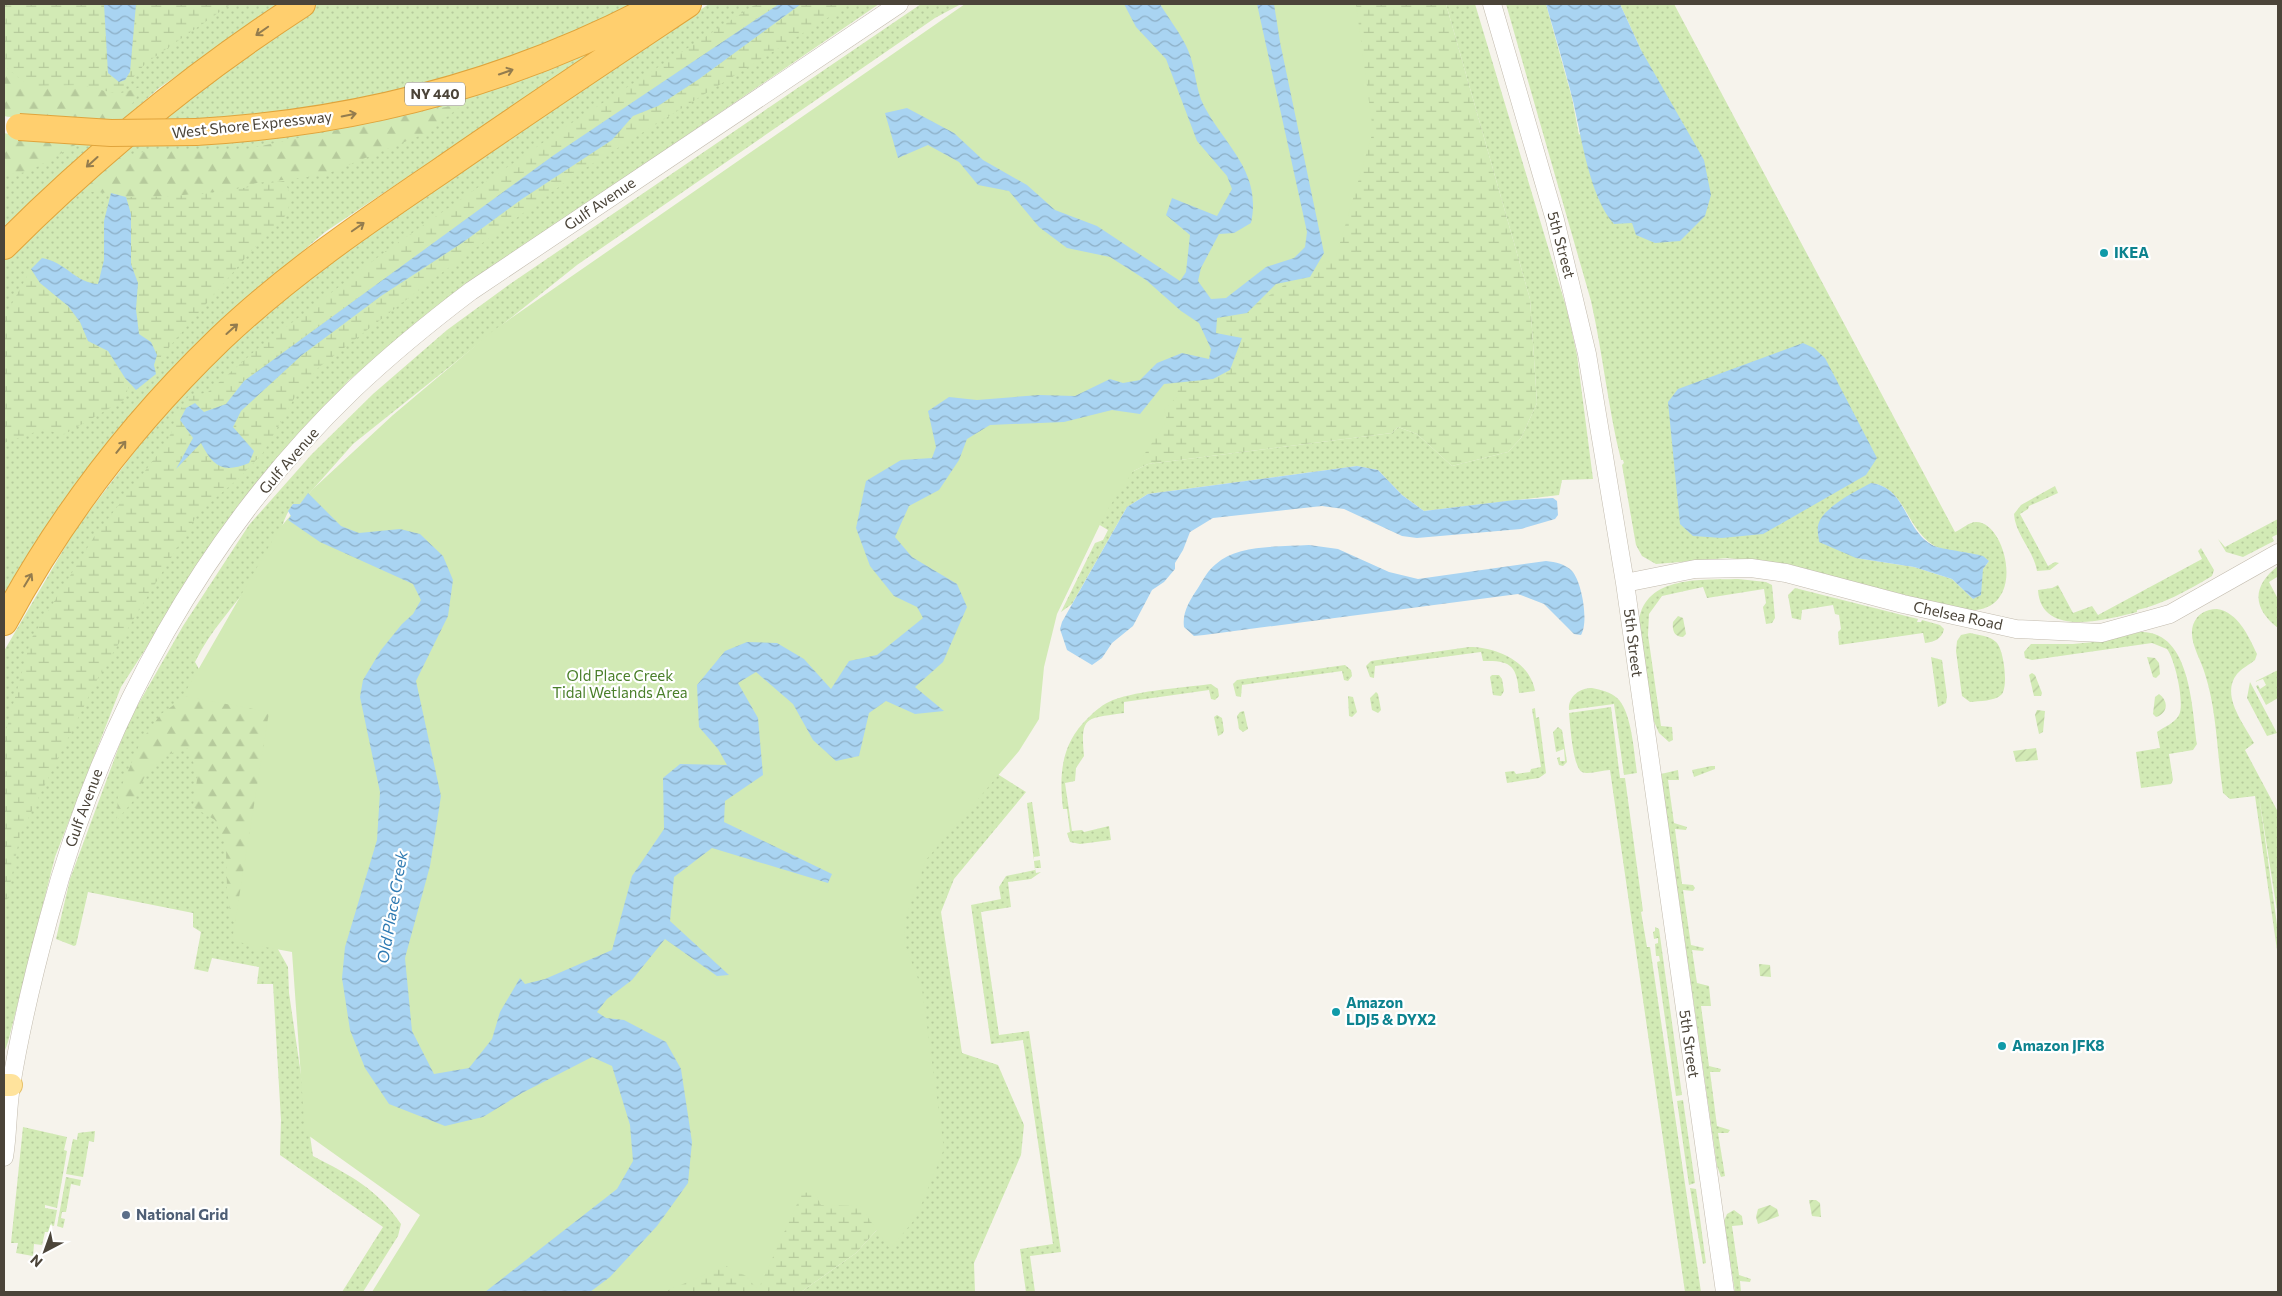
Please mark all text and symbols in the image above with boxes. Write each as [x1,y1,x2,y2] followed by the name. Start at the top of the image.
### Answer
[255,26,269,36] one-way arrow
[497,67,513,76] one-way arrow
[405,82,465,106] road number: NY 440
[171,107,333,141] street label: West Shore Expressway
[340,109,356,119] one-way arrow
[85,157,98,168] one-way arrow
[560,173,639,234] street label: Gulf Avenue
[1544,209,1580,280] street label: 5th Street
[351,222,365,232] one-way arrow
[2114,243,2149,261] place label: IKEA
[2098,247,2110,259] marker: IKEA
[226,323,239,334] one-way arrow
[255,423,322,497] street label: Gulf Avenue
[116,441,127,454] one-way arrow
[23,573,33,588] one-way arrow
[1912,597,2005,633] street label: Chelsea Road
[1621,608,1647,678] street label: 5th Street
[552,666,688,701] park label: Old Place Creek Tidal Wetlands Area
[61,766,106,849] street label: Gulf Avenue
[372,849,411,965] water label: Old Place Creek
[1346,993,1436,1028] place label: Amazon LDJ5 & DYX2
[1330,1006,1342,1018] marker: Amazon LDJ5 & DYX2
[1676,1009,1704,1079] street label: 5th Street
[2012,1036,2105,1054] place label: Amazon JFK8
[1996,1040,2008,1052] marker: Amazon JFK8
[136,1205,228,1223] place label: National Grid
[120,1209,132,1221] marker: National Grid
[20,1226,70,1276] north arrow
[27,1251,46,1271] text: N

